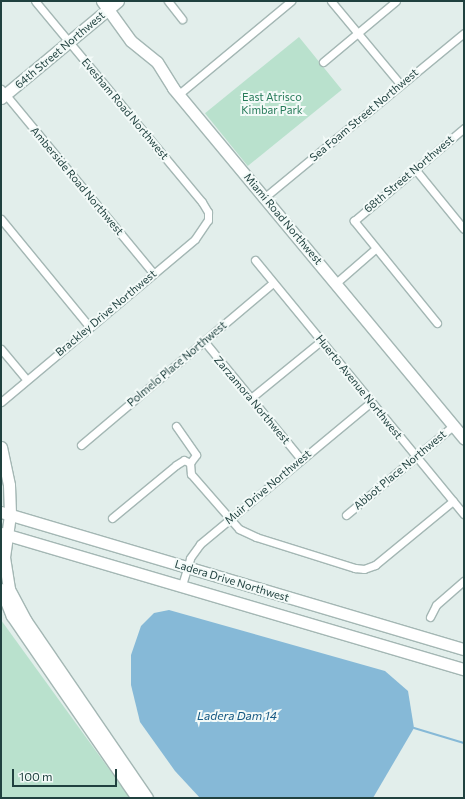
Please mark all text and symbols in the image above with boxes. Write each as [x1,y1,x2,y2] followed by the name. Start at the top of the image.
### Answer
[12,9,108,91] street label: 64th Street Northwest
[79,56,171,162] street label: Evesham Road Northwest
[307,66,421,164] street label: Sea Foam Street Northwest
[241,91,303,117] park label: East Atrisco Kimbar Park
[28,124,126,238] street label: Amberside Road Northwest
[361,133,457,215] street label: 68th Street Northwest
[241,171,325,267] street label: Miami Road Northwest
[53,267,159,359] street label: Brackley Drive Northwest
[125,319,229,409] street label: Polmelo Place Northwest
[313,332,405,442] street label: Huerto Avenue Northwest
[211,353,293,447] street label: Zarzamora Northwest
[351,428,449,512] street label: Abbot Place Northwest
[222,447,314,527] street label: Muir Drive Northwest
[173,557,291,605] street label: Ladera Drive Northwest
[197,709,277,723] water label: Ladera Dam 14
[14,761,119,787] scale bar
[19,769,53,783] text: 100 m

